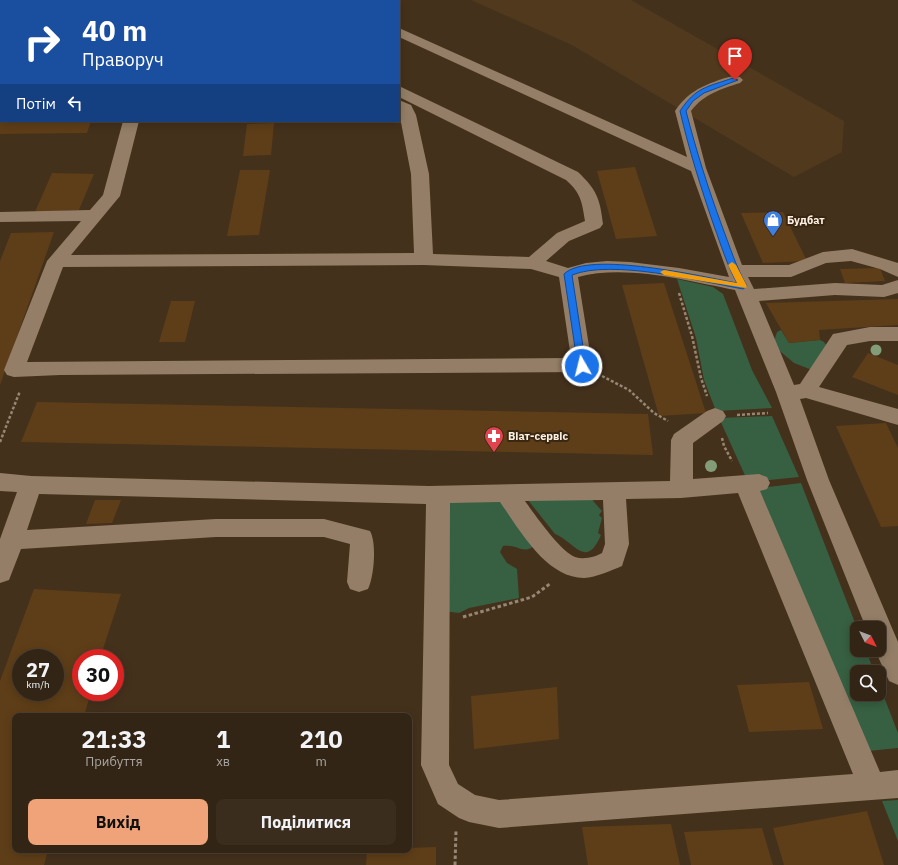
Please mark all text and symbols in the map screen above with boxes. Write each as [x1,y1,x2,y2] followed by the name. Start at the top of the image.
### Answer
[82,12,147,49] text: 40 m
[16,16,68,68] icon: right
[718,39,752,80] pin
[724,45,746,67] icon: arrive
[82,48,164,71] text: Праворуч
[64,92,86,114] icon: left
[16,94,56,113] text: Потім
[762,209,784,237] shop icon: Будбат
[787,213,825,227] place label: Будбат
[561,345,603,387] position arrow
[483,425,505,453] pharmacy icon: Віат-сервіс
[508,429,568,443] place label: Віат-сервіс
[850,621,886,657] north arrow
[850,621,886,701] map controls
[72,649,124,701] speed limit sign: 30
[26,656,50,683] text: 27
[850,665,886,701] button: search
[26,678,50,691] text: km/h
[81,723,147,755] text: 21:33
[216,723,230,755] text: 1
[300,723,343,755] text: 210
[85,753,143,770] text: Прибуття
[216,753,230,770] text: хв
[315,753,327,770] text: m
[28,799,208,845] button: Вихід
[216,799,396,845] button: Поділитися

